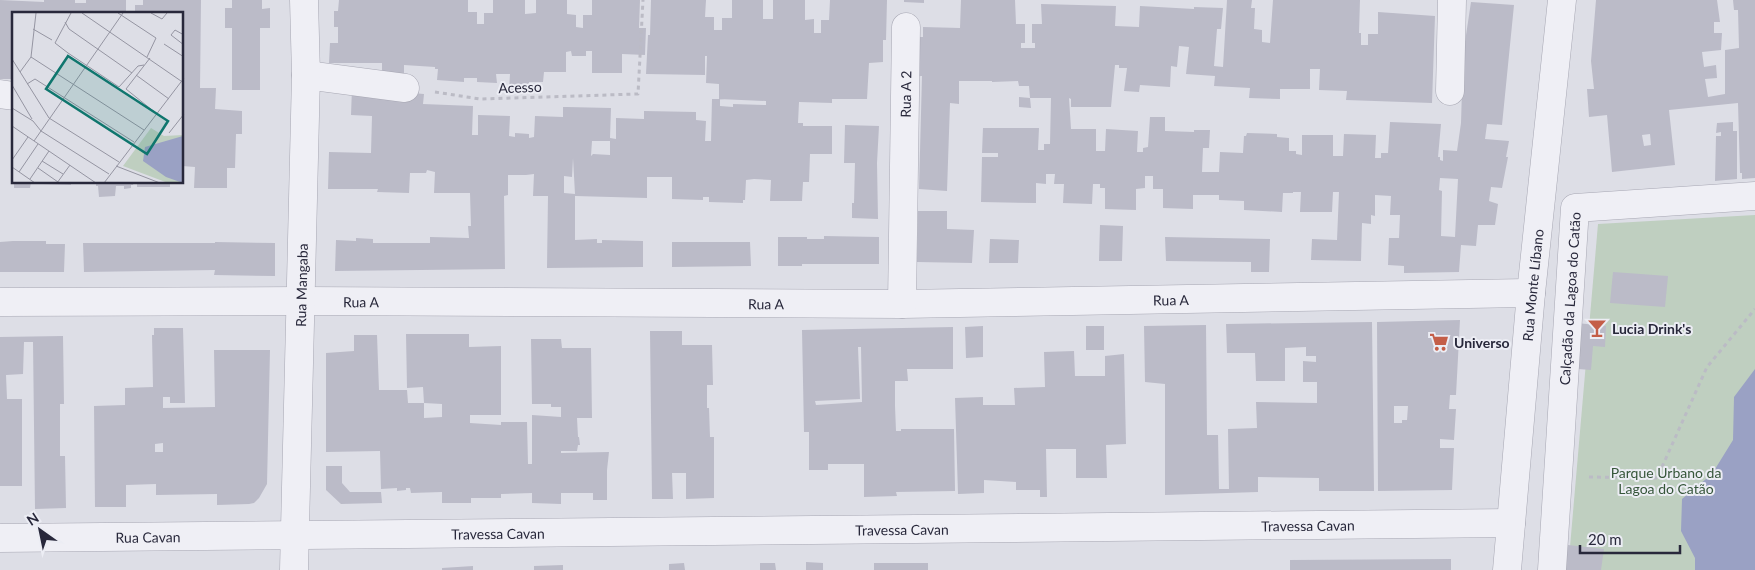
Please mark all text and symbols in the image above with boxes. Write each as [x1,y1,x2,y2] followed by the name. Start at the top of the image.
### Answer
[12,12,184,184] inset map
[896,70,914,118] street label: Rua A 2
[498,78,542,96] street label: Acesso
[1555,211,1583,386] street label: Calçadão da Lagoa do Catão
[1518,228,1546,342] street label: Rua Monte Líbano
[291,243,310,327] street label: Rua Mangaba
[1153,290,1190,308] street label: Rua A
[343,293,379,310] street label: Rua A
[748,295,784,312] street label: Rua A
[1586,317,1608,339] bar icon: Lucia Drink's
[1612,320,1691,337] place label: Lucia Drink's
[1428,331,1450,353] supermarket icon: Universo
[1454,334,1510,351] place label: Universo
[1611,464,1721,497] park label: Parque Urbano da Lagoa do Catão
[15,505,65,555] north arrow
[23,509,42,529] text: N
[1261,516,1355,534] street label: Travessa Cavan
[855,520,949,538] street label: Travessa Cavan
[1580,522,1680,554] scale bar
[451,524,545,542] street label: Travessa Cavan
[115,528,181,545] street label: Rua Cavan
[1588,530,1622,548] text: 20 m

